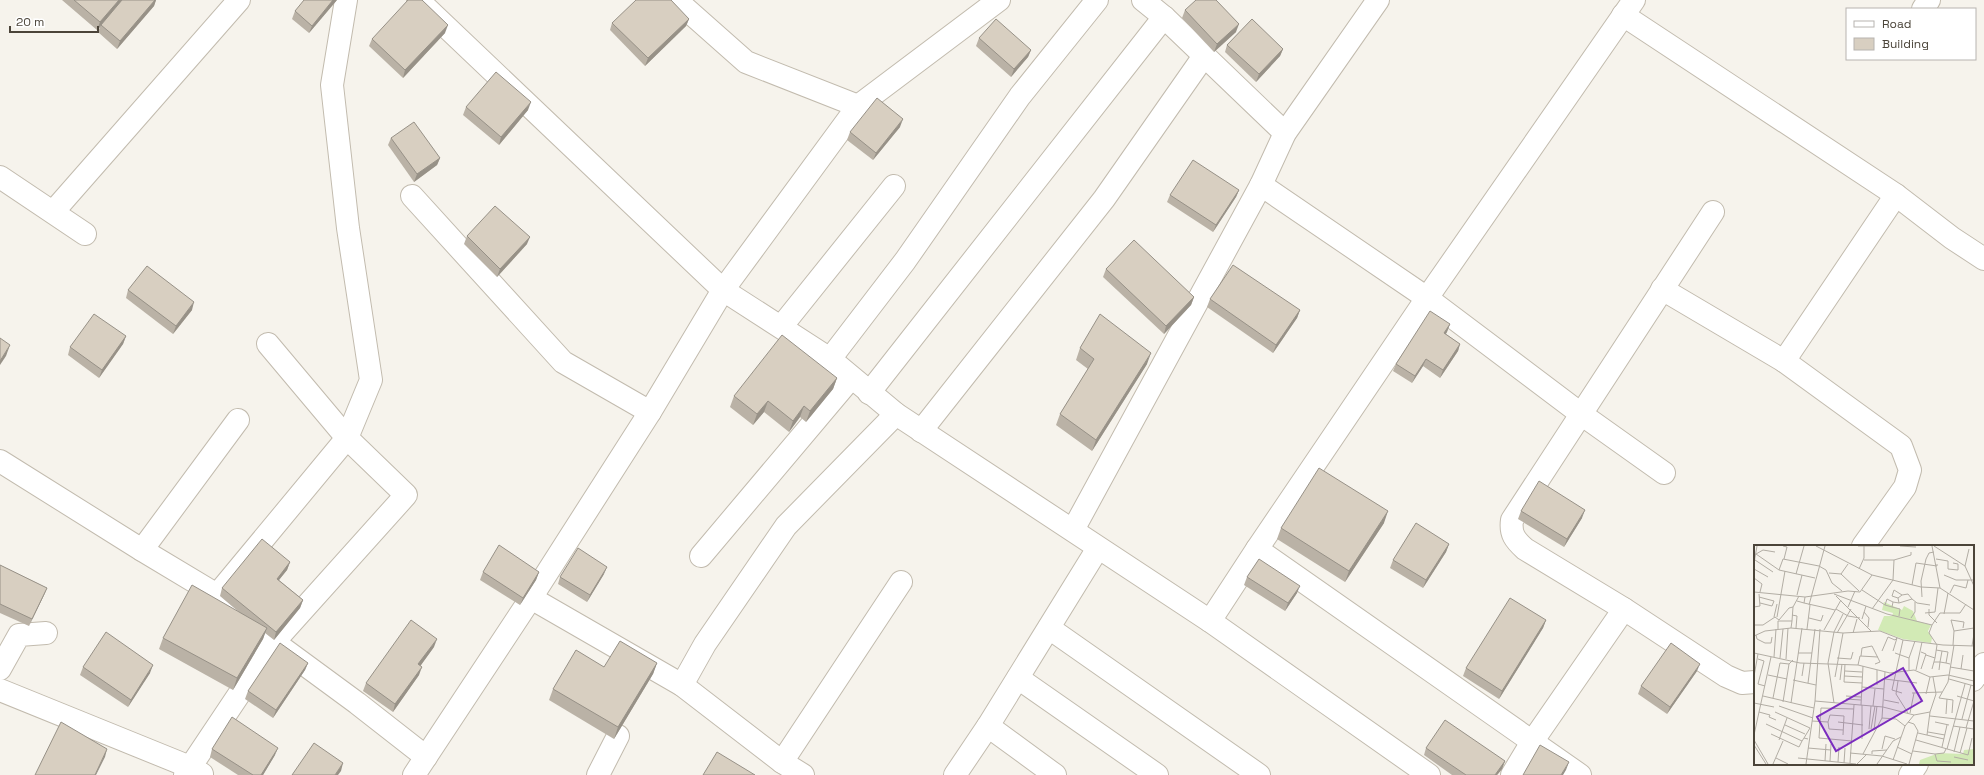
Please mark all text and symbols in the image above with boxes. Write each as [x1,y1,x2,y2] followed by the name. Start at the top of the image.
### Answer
[10,8,98,34] scale bar
[1846,8,1976,60] legend
[16,14,44,30] text: 20 m
[1882,16,1911,32] text: Road
[1882,36,1929,52] text: Building
[1754,545,1974,765] inset map

